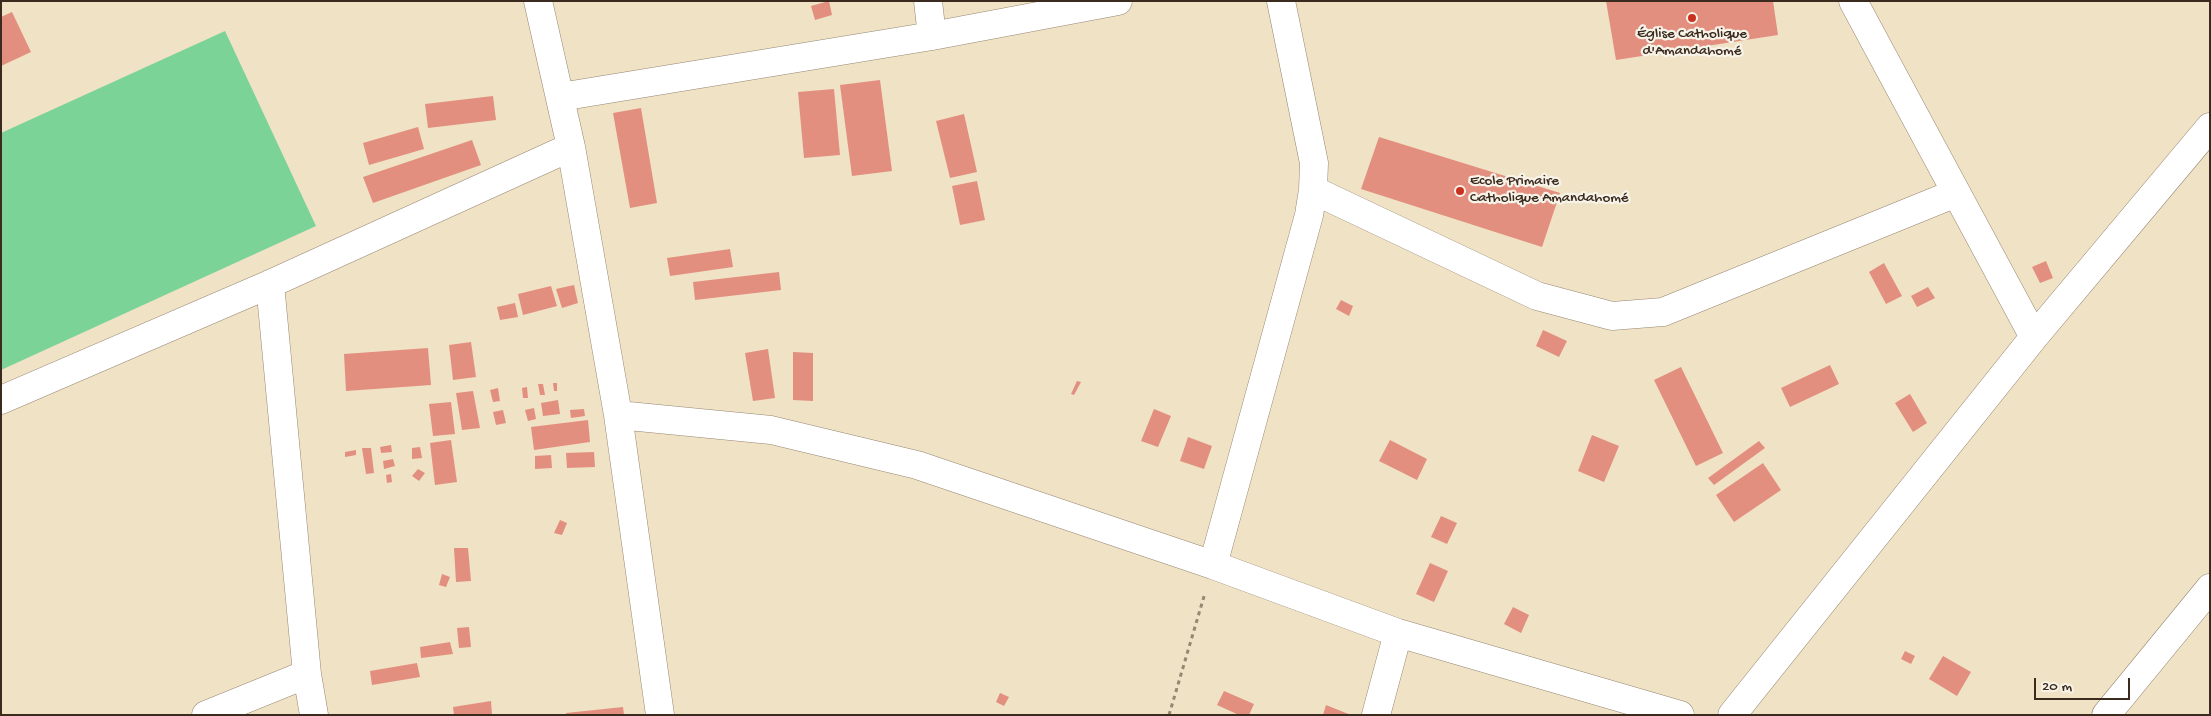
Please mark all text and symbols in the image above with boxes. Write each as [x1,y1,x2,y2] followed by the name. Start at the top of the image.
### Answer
[1686,12,1698,24] marker: Église Catholique d'Amandahomé
[1637,26,1747,61] place label: Église Catholique d'Amandahomé
[1470,173,1629,208] place label: Ecole Primaire Catholique Amandahomé
[1454,185,1466,197] marker: Ecole Primaire Catholique Amandahomé
[2036,668,2132,700] scale bar
[2042,678,2072,696] text: 20 m

